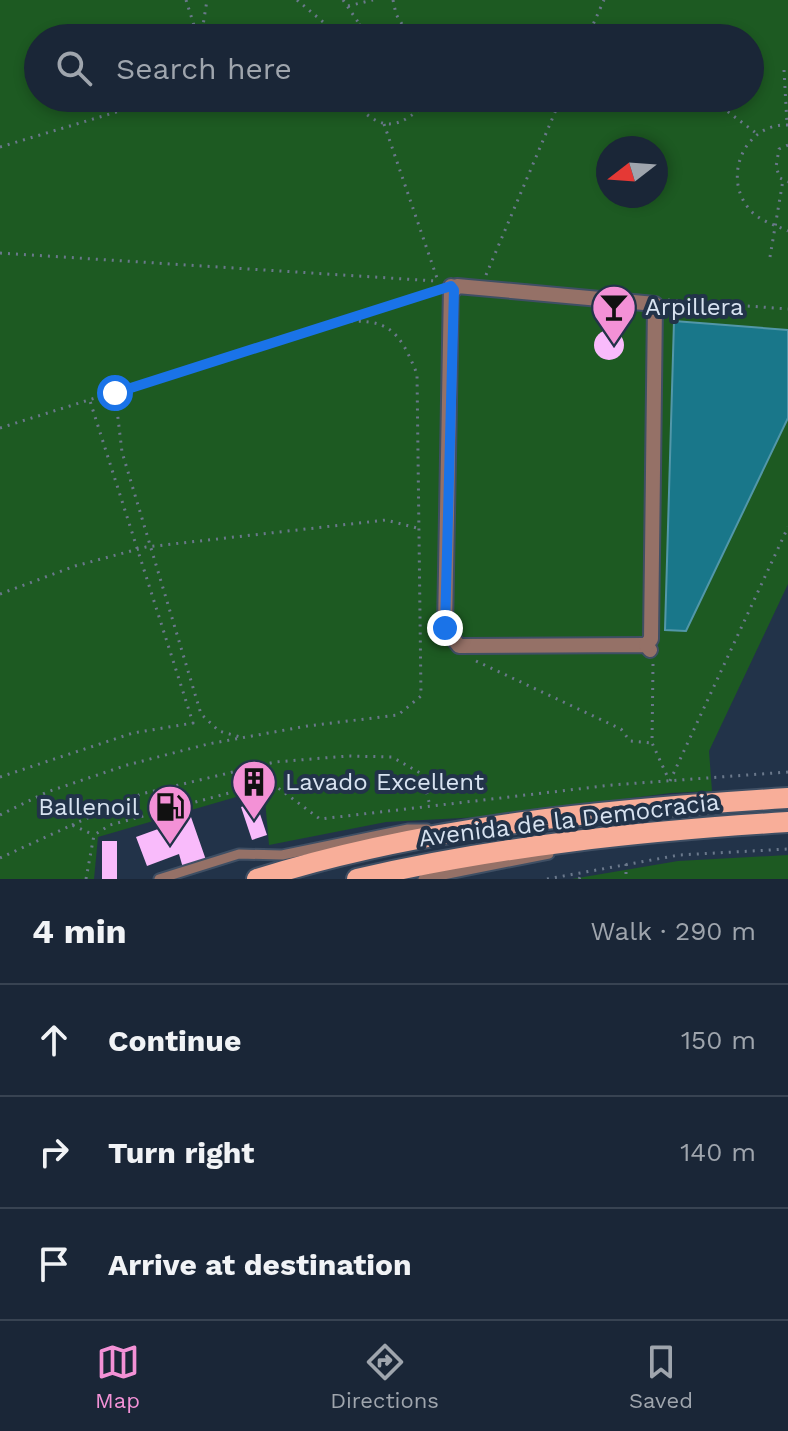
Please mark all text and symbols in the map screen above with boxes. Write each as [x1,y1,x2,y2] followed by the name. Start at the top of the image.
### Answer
[24,24,764,112] search box
[52,46,96,90] icon: search
[116,51,292,86] text: Search here
[596,136,668,208] north arrow
[590,283,638,346] bar icon: Arpillera
[645,293,744,321] place label: Arpillera
[97,375,133,411] route start
[427,610,463,646] route end
[230,758,278,821] building icon: Lavado Excellent
[285,768,484,796] place label: Lavado Excellent
[146,783,194,846] fuel station icon: Ballenoil
[417,788,721,852] street label: Avenida de la Democracia
[38,793,140,821] place label: Ballenoil
[32,911,127,951] text: 4 min
[591,916,756,946] text: Walk · 290 m
[32,1018,76,1062] icon: ahead
[108,1023,241,1058] text: Continue
[681,1025,756,1055] text: 150 m
[32,1130,76,1174] icon: right
[108,1135,254,1170] text: Turn right
[680,1137,756,1167] text: 140 m
[32,1242,76,1286] icon: arrive
[108,1247,412,1282] text: Arrive at destination
[95,1340,140,1413] tab: Map
[330,1340,439,1413] tab: Directions
[629,1340,693,1413] tab: Saved

